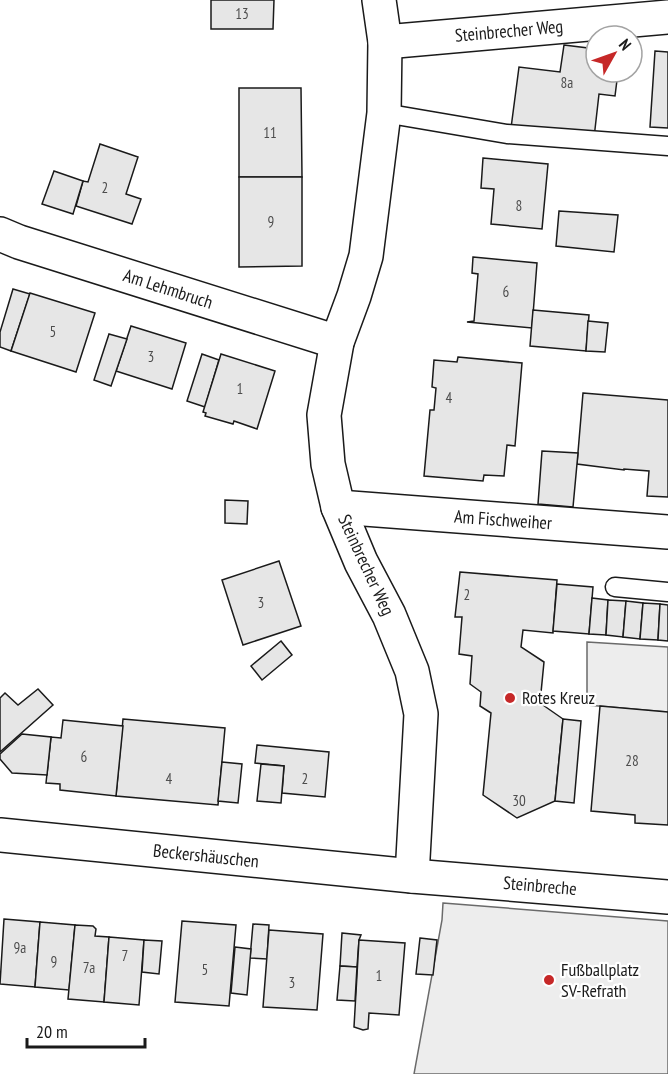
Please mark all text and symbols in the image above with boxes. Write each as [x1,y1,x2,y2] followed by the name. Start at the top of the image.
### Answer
[235,4,249,23] house number: 13
[454,14,564,47] street label: Steinbrecher Weg
[584,24,644,84] north arrow
[615,35,636,54] text: N
[561,73,573,92] house number: 8a
[263,123,277,142] house number: 11
[102,178,108,197] house number: 2
[516,196,522,215] house number: 8
[268,212,274,231] house number: 9
[121,263,216,314] street label: Am Lehmbruch
[503,282,510,301] house number: 6
[50,322,56,341] house number: 5
[148,347,154,366] house number: 3
[237,379,243,398] house number: 1
[446,388,453,407] house number: 4
[453,505,553,534] street label: Am Fischweiher
[333,511,400,619] street label: Steinbrecher Weg
[464,585,470,604] house number: 2
[258,593,264,612] house number: 3
[522,686,595,709] place label: Rotes Kreuz
[503,691,517,705] marker: Rotes Kreuz
[81,747,88,766] house number: 6
[625,751,639,770] house number: 28
[166,769,173,788] house number: 4
[302,769,308,788] house number: 2
[512,791,526,810] house number: 30
[152,839,260,872] street label: Beckershäuschen
[502,871,578,900] street label: Steinbreche
[14,938,26,957] house number: 9a
[122,946,128,965] house number: 7
[51,952,57,971] house number: 9
[83,958,95,977] house number: 7a
[561,958,639,1002] place label: Fußballplatz SV-Refrath
[202,960,208,979] house number: 5
[376,966,382,985] house number: 1
[289,973,295,992] house number: 3
[542,973,556,987] marker: Fußballplatz SV-Refrath
[27,1011,146,1049] scale bar
[36,1020,68,1043] text: 20 m

